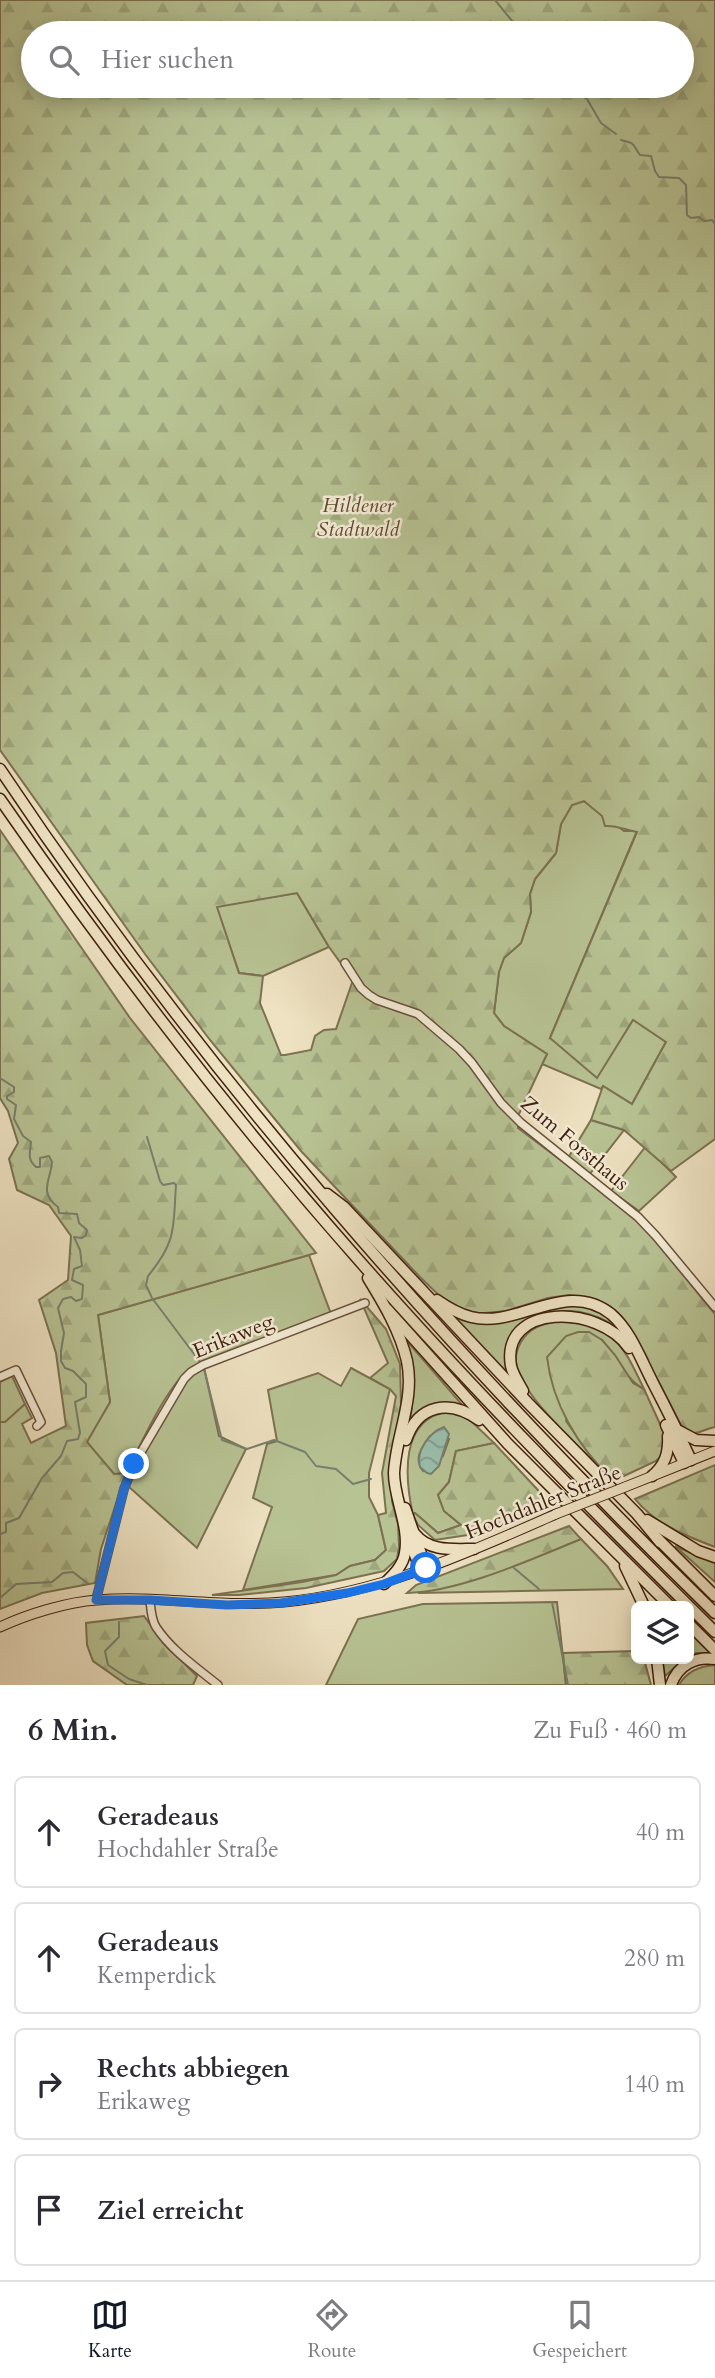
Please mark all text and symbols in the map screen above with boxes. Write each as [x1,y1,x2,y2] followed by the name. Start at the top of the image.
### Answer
[21,21,694,98] search box
[45,41,83,79] icon: search
[101,42,234,77] text: Hier suchen
[317,491,400,544] park label: Hildener Stadtwald
[514,1089,635,1197] street label: Zum Forsthaus
[188,1307,278,1366] street label: Erikaweg
[118,1448,149,1479] route end
[461,1458,626,1547] street label: Hochdahler Straße
[410,1552,441,1583] route start
[631,1601,694,1664] map controls
[631,1601,694,1664] button: layers
[28,1710,118,1751] text: 6 Min.
[533,1715,687,1746] text: Zu Fuß · 460 m
[97,1799,219,1834] text: Geradeaus
[30,1813,68,1851] icon: ahead
[636,1817,685,1848] text: 40 m
[97,1834,279,1865] text: Hochdahler Straße
[97,1925,219,1960] text: Geradeaus
[30,1939,68,1977] icon: ahead
[624,1943,685,1974] text: 280 m
[97,1960,217,1991] text: Kemperdick
[97,2051,289,2086] text: Rechts abbiegen
[30,2065,68,2103] icon: right
[624,2069,685,2100] text: 140 m
[97,2086,190,2117] text: Erikaweg
[30,2191,68,2229] icon: arrive
[97,2193,243,2228] text: Ziel erreicht
[88,2296,132,2364] tab: Karte
[308,2296,356,2364] tab: Route
[532,2296,627,2364] tab: Gespeichert

